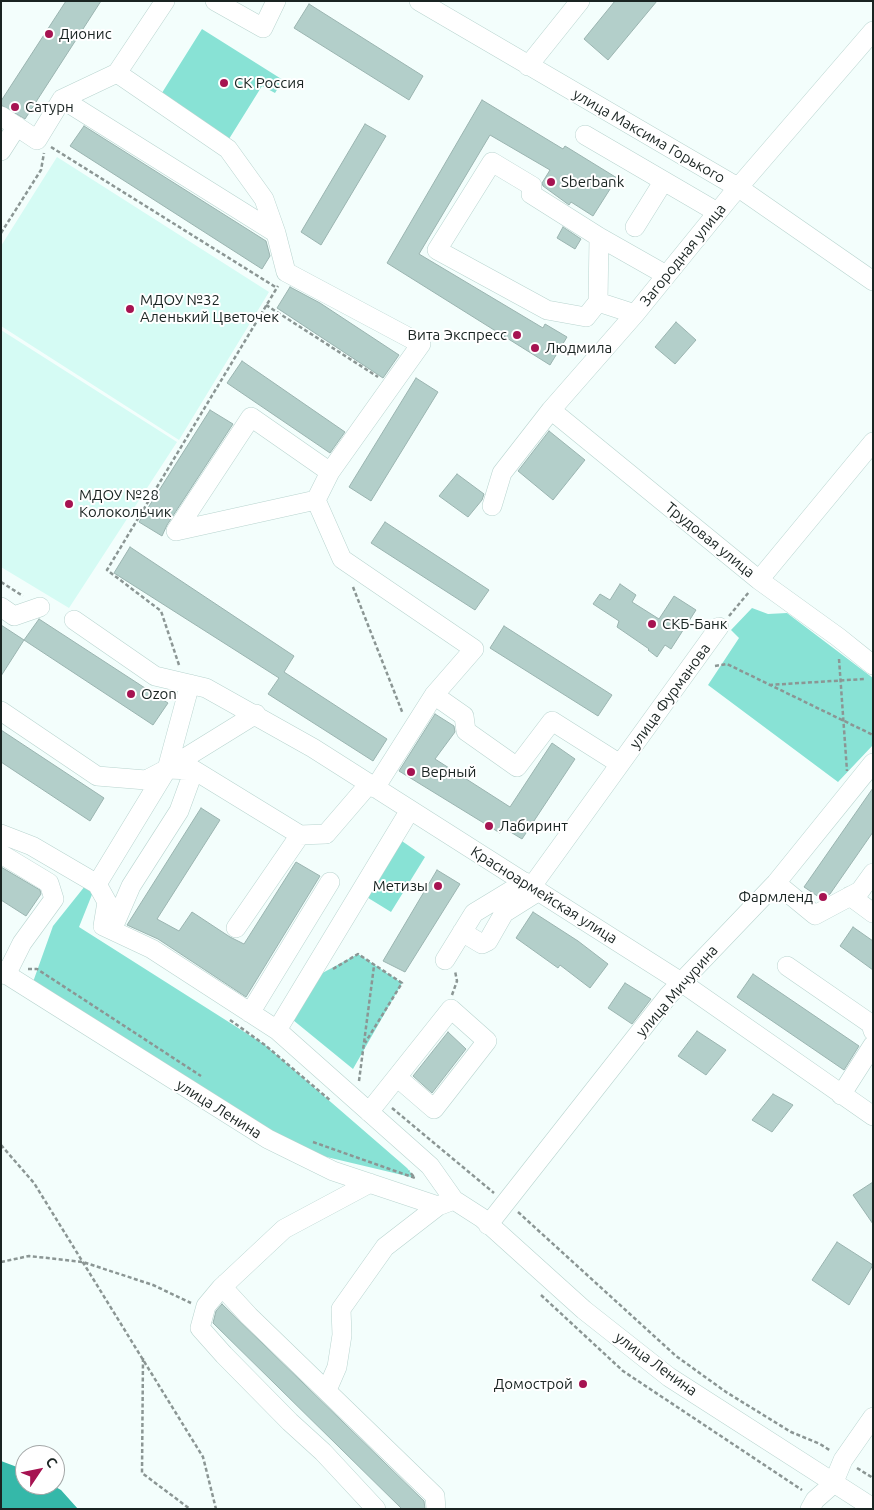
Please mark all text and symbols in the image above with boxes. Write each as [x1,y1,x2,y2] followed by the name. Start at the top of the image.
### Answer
[59,25,112,43] place label: Дионис
[43,28,55,40] marker: Дионис
[234,74,304,92] place label: СК Россия
[218,77,230,89] marker: СК Россия
[570,85,728,187] street label: улица Максима Горького
[25,98,74,116] place label: Сатурн
[9,101,21,113] marker: Сатурн
[561,173,624,191] place label: Sberbank
[545,176,557,188] marker: Sberbank
[636,200,730,310] street label: Загородная улица
[140,291,279,326] place label: МДОУ №32 Аленький Цветочек
[124,303,136,315] marker: МДОУ №32 Аленький Цветочек
[408,326,507,344] place label: Вита Экспресс
[511,329,523,341] marker: Вита Экспресс
[545,339,612,357] place label: Людмила
[529,342,541,354] marker: Людмила
[79,486,171,521] place label: МДОУ №28 Колокольчик
[63,498,75,510] marker: МДОУ №28 Колокольчик
[662,498,758,582] street label: Трудовая улица
[662,615,728,633] place label: СКБ-Банк
[646,618,658,630] marker: СКБ-Банк
[626,640,714,752] street label: улица Фурманова
[141,685,177,703] place label: Ozon
[125,688,137,700] marker: Ozon
[421,763,476,781] place label: Верный
[405,766,417,778] marker: Верный
[499,817,568,835] place label: Лабиринт
[483,820,495,832] marker: Лабиринт
[467,842,621,948] street label: Красноармейская улица
[373,877,428,895] place label: Метизы
[432,880,444,892] marker: Метизы
[738,888,813,906] place label: Фармленд
[817,891,829,903] marker: Фармленд
[632,941,722,1041] street label: улица Мичурина
[173,1076,265,1142] street label: улица Ленина
[611,1328,701,1400] street label: улица Ленина
[494,1375,573,1393] place label: Домострой
[577,1378,589,1390] marker: Домострой
[15,1445,65,1495] north arrow
[42,1454,61,1470] text: С

